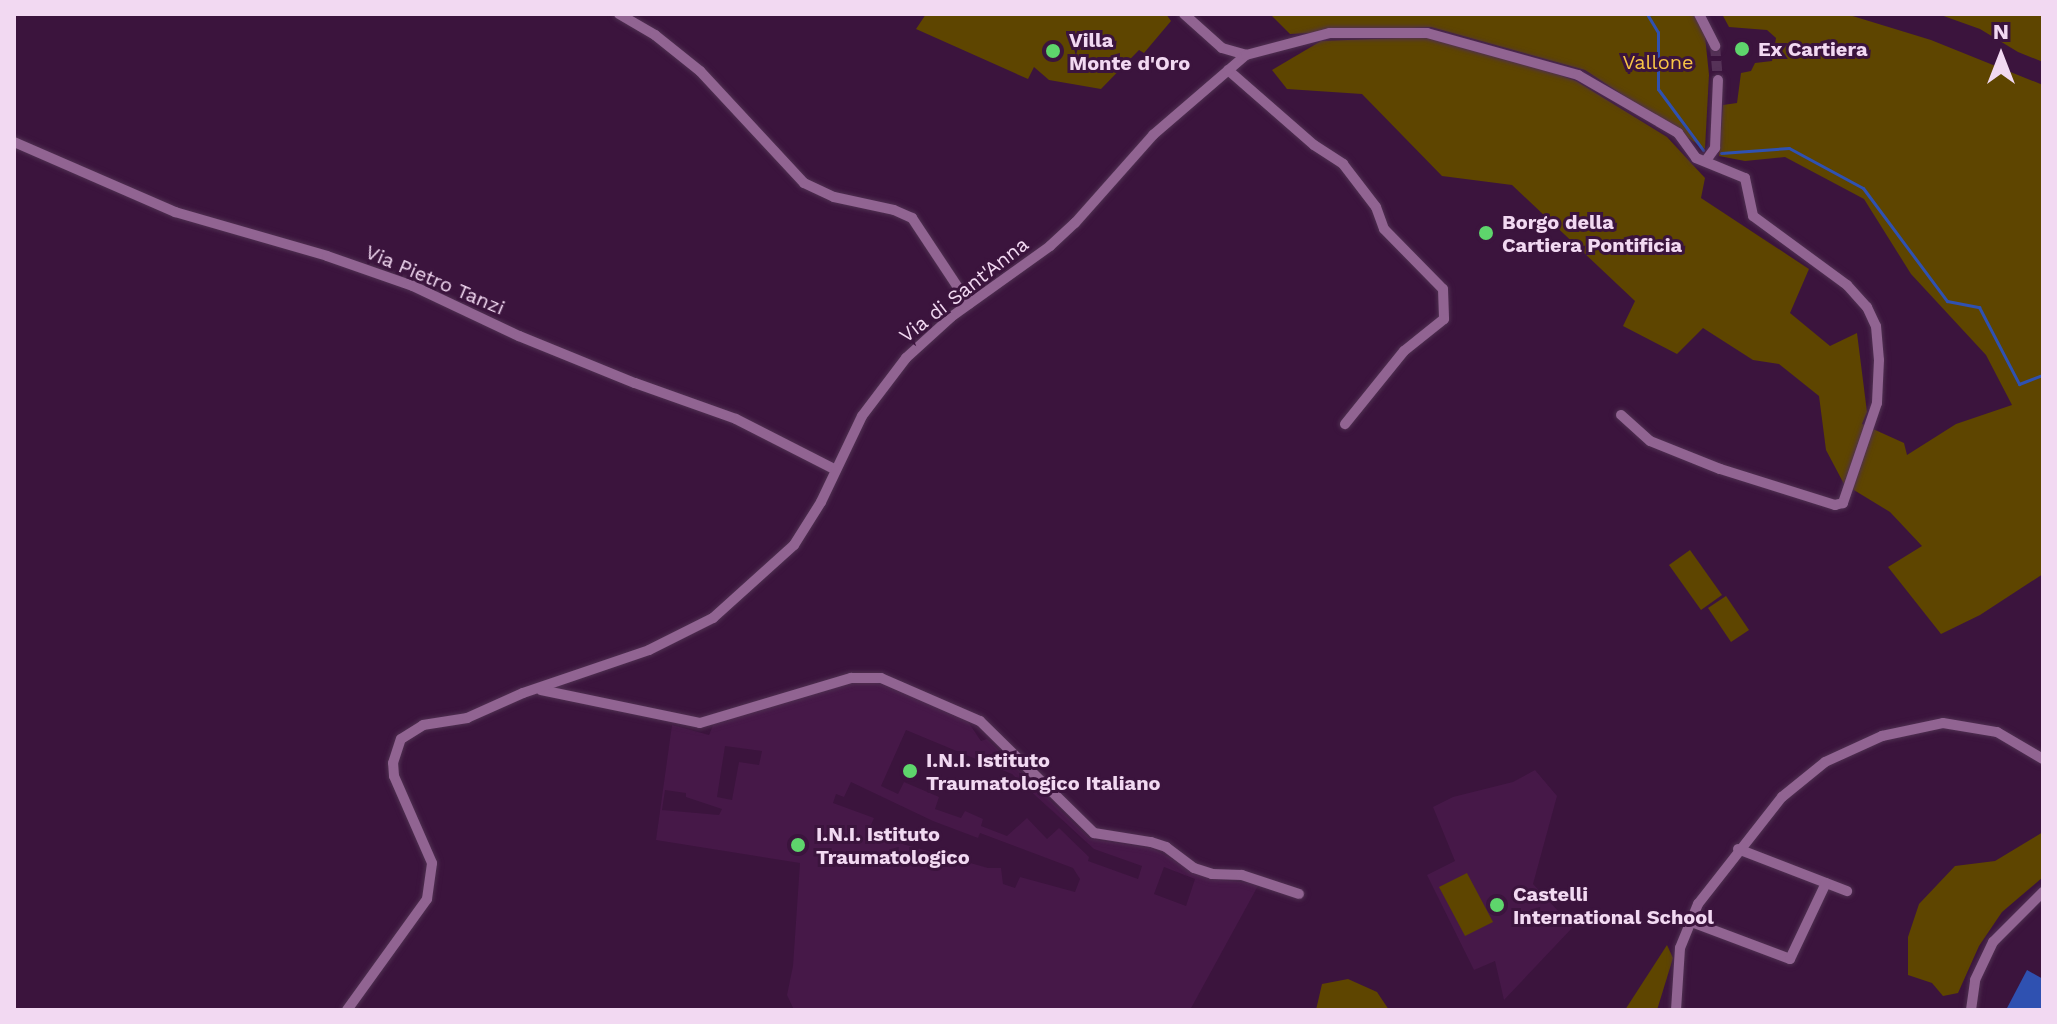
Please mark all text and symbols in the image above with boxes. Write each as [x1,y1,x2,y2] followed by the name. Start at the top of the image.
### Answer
[1961,16,2041,96] north arrow
[1993,19,2009,44] text: N
[1069,28,1190,75] place label: Villa Monte d'Oro
[1758,37,1868,61] place label: Ex Cartiera
[1733,40,1751,58] marker: Ex Cartiera
[1044,42,1062,60] marker: Villa Monte d'Oro
[1622,50,1694,74] park label: Vallone
[1502,210,1682,257] place label: Borgo della Cartiera Pontificia
[1477,224,1495,242] marker: Borgo della Cartiera Pontificia
[895,232,1033,348] street label: Via di Sant'Anna
[361,240,509,320] street label: Via Pietro Tanzi
[926,748,1161,795] place label: I.N.I. Istituto Traumatologico Italiano
[901,762,919,780] marker: I.N.I. Istituto Traumatologico Italiano
[816,822,970,869] place label: I.N.I. Istituto Traumatologico
[787,834,809,856] marker: I.N.I. Istituto Traumatologico
[1513,882,1714,929] place label: Castelli International School
[1488,896,1506,914] marker: Castelli International School

